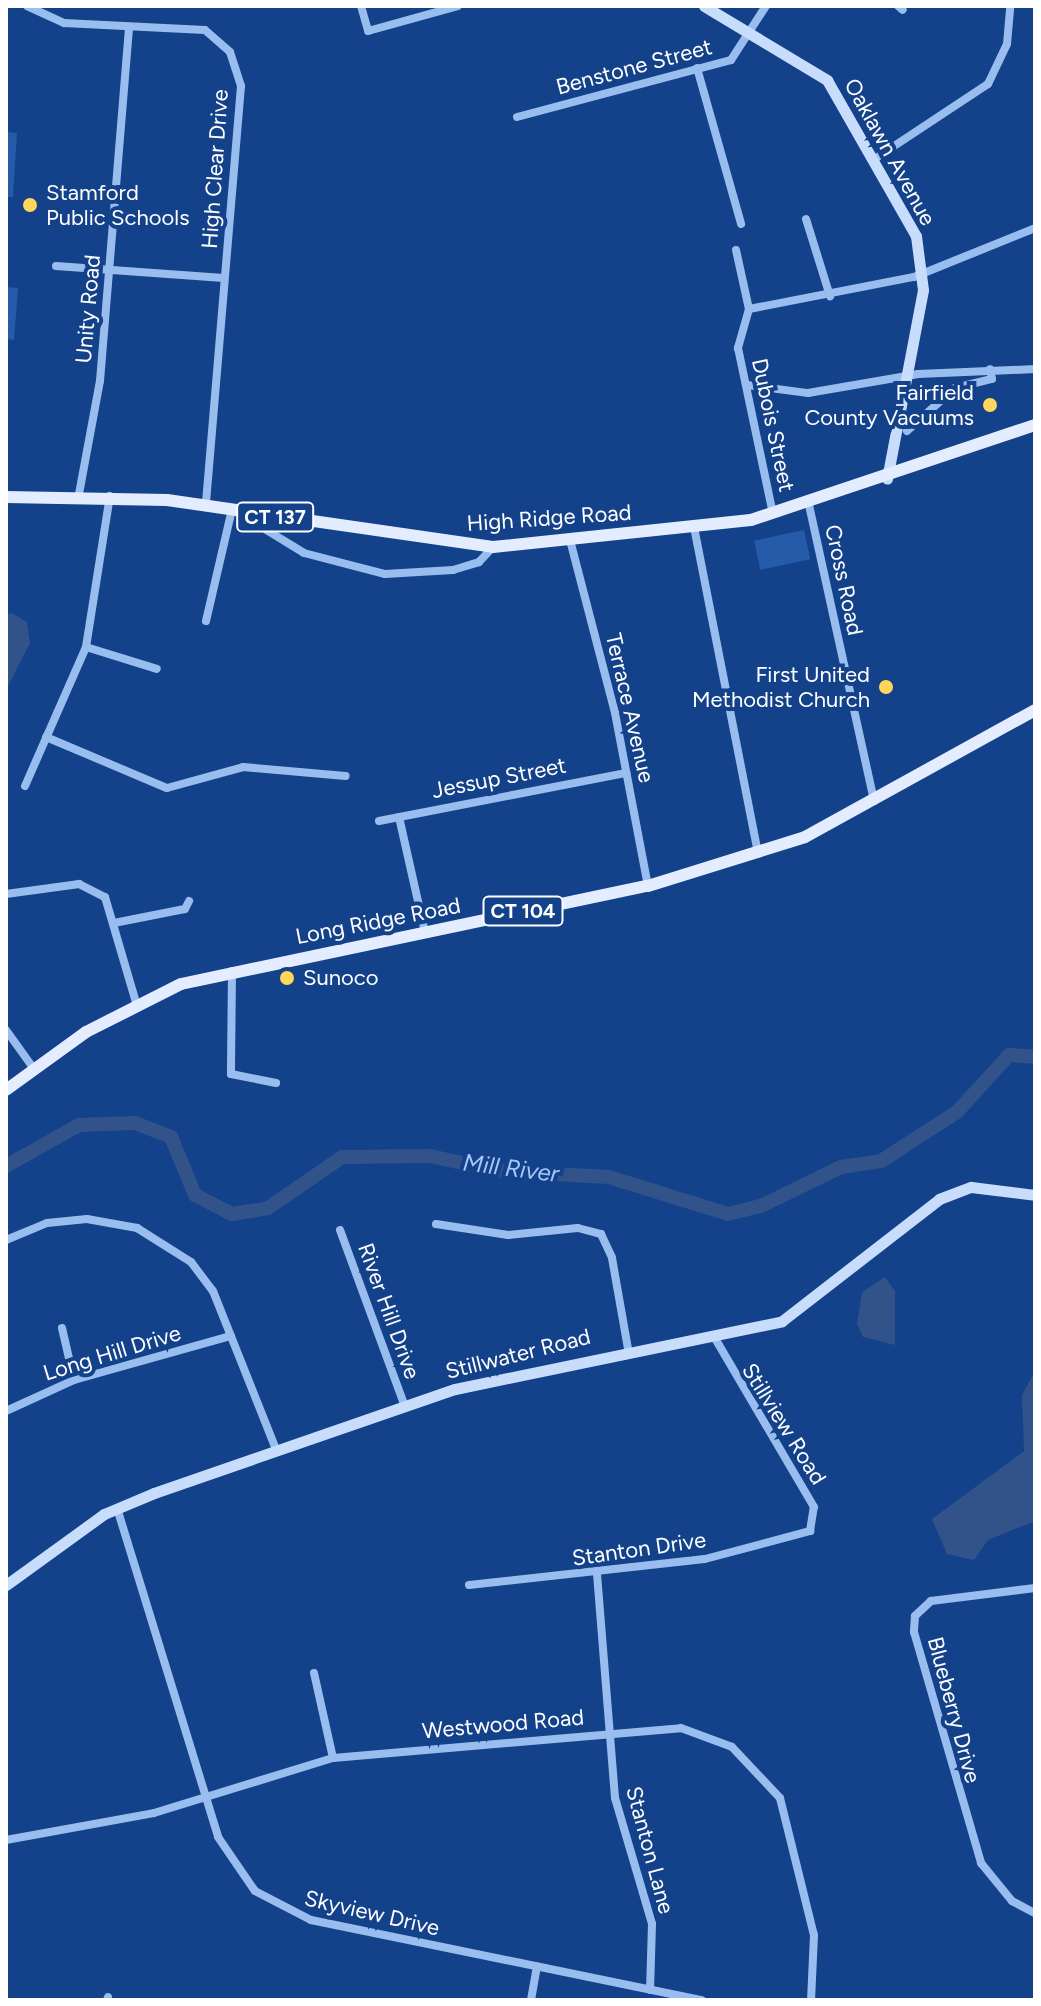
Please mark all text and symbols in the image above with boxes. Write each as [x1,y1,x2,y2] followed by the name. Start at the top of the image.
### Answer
[553,34,715,100] street label: Benstone Street
[839,74,941,230] street label: Oaklawn Avenue
[196,88,234,250] street label: High Clear Drive
[46,179,189,230] place label: Stamford Public Schools
[21,196,39,214] marker: Stamford Public Schools
[70,254,106,364] street label: Unity Road
[746,356,800,494] street label: Dubois Street
[804,379,974,430] place label: Fairfield County Vacuums
[981,396,999,414] marker: Fairfield County Vacuums
[466,499,632,537] street label: High Ridge Road
[235,501,315,533] road number: CT 137
[819,522,869,638] street label: Cross Road
[600,631,660,785] street label: Terrace Avenue
[692,661,870,712] place label: First United Methodist Church
[877,678,895,696] marker: First United Methodist Church
[430,752,568,804] street label: Jessup Street
[293,892,463,950] street label: Long Ridge Road
[481,895,565,927] road number: CT 104
[303,965,378,991] place label: Sunoco
[278,969,296,987] marker: Sunoco
[461,1148,561,1188] water label: Mill River
[352,1240,426,1382] street label: River Hill Drive
[40,1320,184,1386] street label: Long Hill Drive
[443,1323,593,1385] street label: Stillwater Road
[736,1358,832,1490] street label: Stillview Road
[570,1527,708,1571] street label: Stanton Drive
[922,1634,986,1786] street label: Blueberry Drive
[421,1704,585,1744] street label: Westwood Road
[620,1783,680,1917] street label: Stanton Lane
[302,1885,442,1941] street label: Skyview Drive

